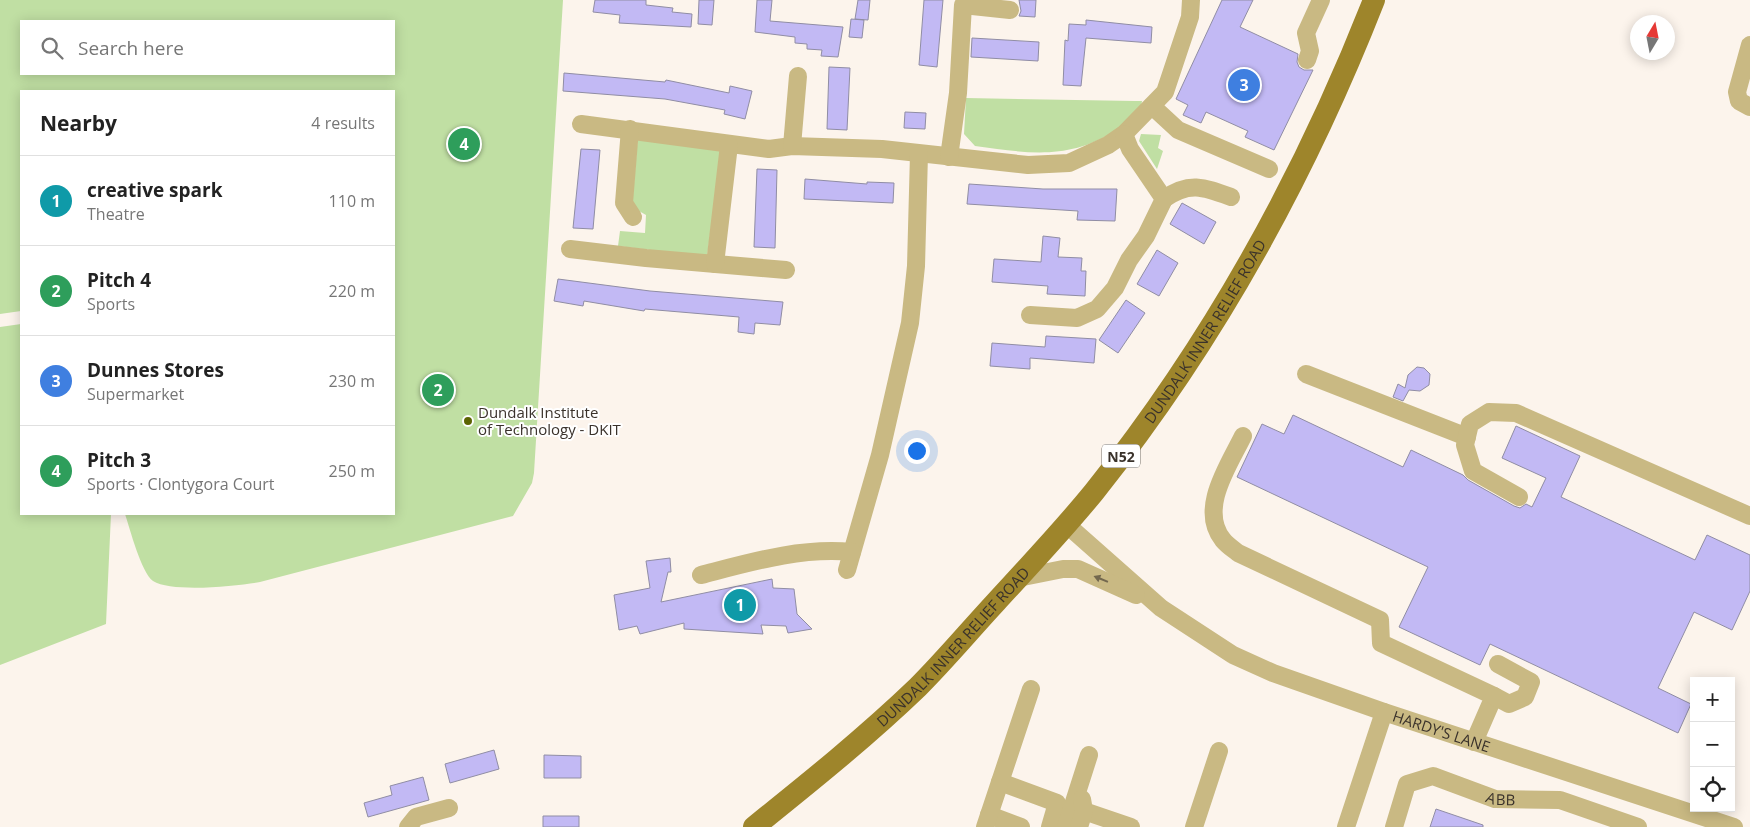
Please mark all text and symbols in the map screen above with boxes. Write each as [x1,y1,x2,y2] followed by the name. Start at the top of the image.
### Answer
[1630,15,1675,60] north arrow
[20,20,395,75] search box
[38,34,66,62] icon: search
[78,35,184,61] text: Search here
[1228,66,1260,104] pin: 3
[40,109,117,137] text: Nearby
[311,112,375,134] text: 4 results
[448,125,480,163] pin: 4
[87,177,222,203] text: creative spark
[51,190,61,212] text: 1
[329,190,375,212] text: 110 m
[87,203,145,225] text: Theatre
[1139,236,1270,427] street label: DUNDALK INNER RELIEF ROAD
[87,267,151,293] text: Pitch 4
[51,280,61,302] text: 2
[329,280,375,302] text: 220 m
[87,293,135,315] text: Sports
[87,357,224,383] text: Dunnes Stores
[51,370,61,392] text: 3
[329,370,375,392] text: 230 m
[422,371,454,409] pin: 2
[87,383,184,405] text: Supermarket
[478,402,622,439] place label: Dundalk Institute of Technology - DKIT
[462,415,474,427] marker: Dundalk Institute of Technology - DKIT
[904,438,930,464] your location
[1102,444,1140,468] road number: N52
[87,447,151,473] text: Pitch 3
[51,460,61,482] text: 4
[329,460,375,482] text: 250 m
[87,473,275,495] text: Sports · Clontygora Court
[872,562,1034,731] street label: DUNDALK INNER RELIEF ROAD
[1094,574,1108,582] one-way arrow
[724,586,756,624] pin: 1
[1690,677,1735,812] map controls
[1690,677,1735,722] button: +
[1390,706,1493,756] street label: HARDY'S LANE
[1690,722,1735,767] button: −
[1690,767,1735,812] button: locate
[1483,787,1515,809] street label: ABB

